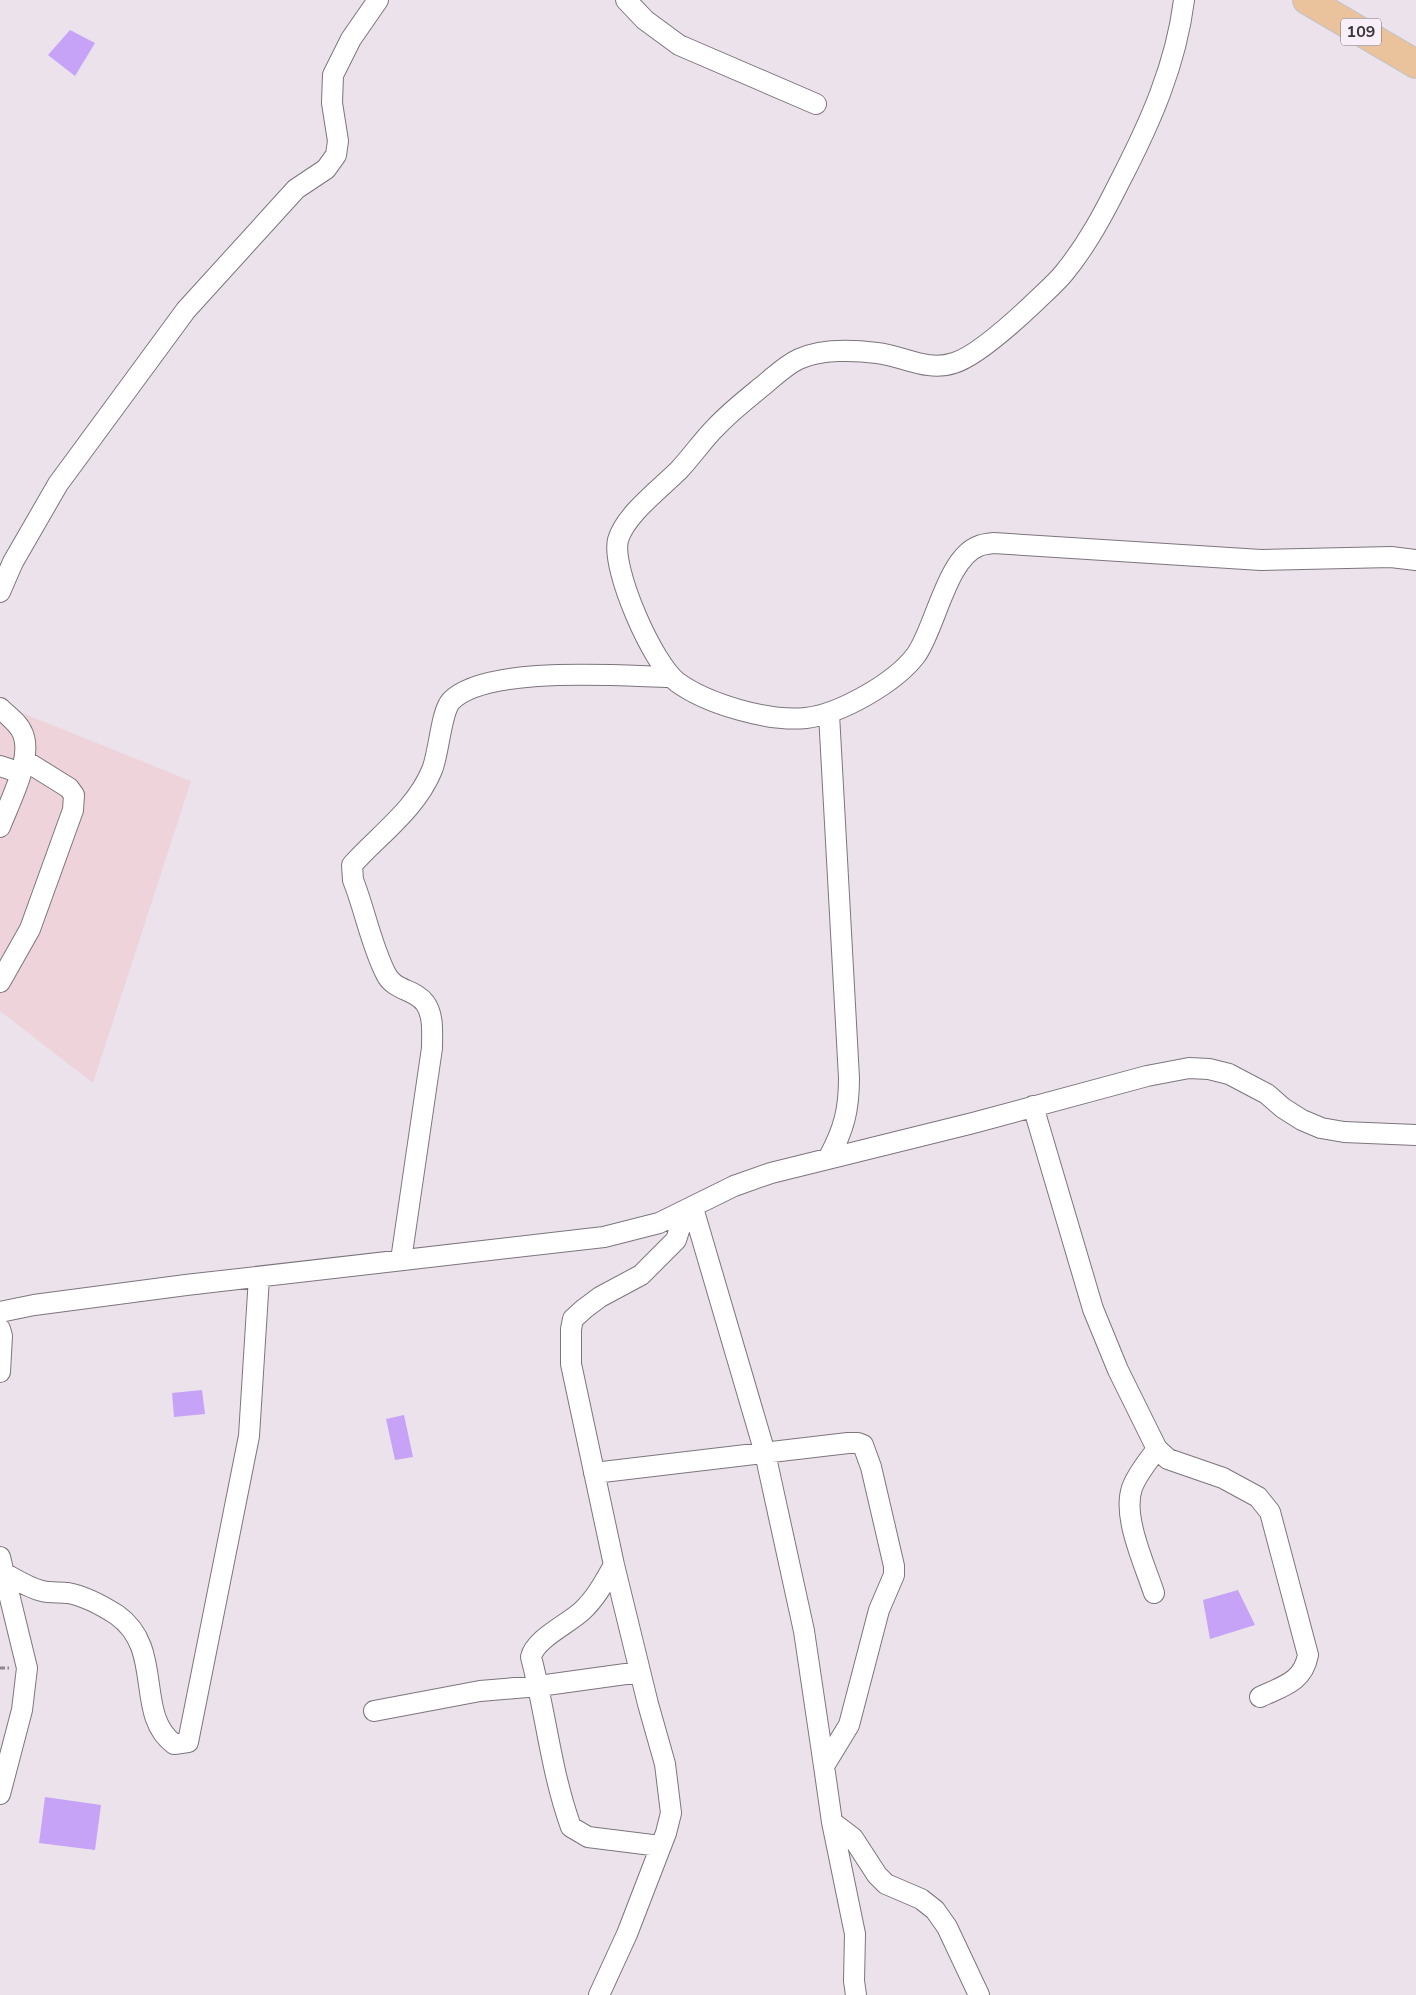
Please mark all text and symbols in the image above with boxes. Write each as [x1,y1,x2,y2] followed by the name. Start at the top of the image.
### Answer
[1341,18,1381,46] road number: 109

